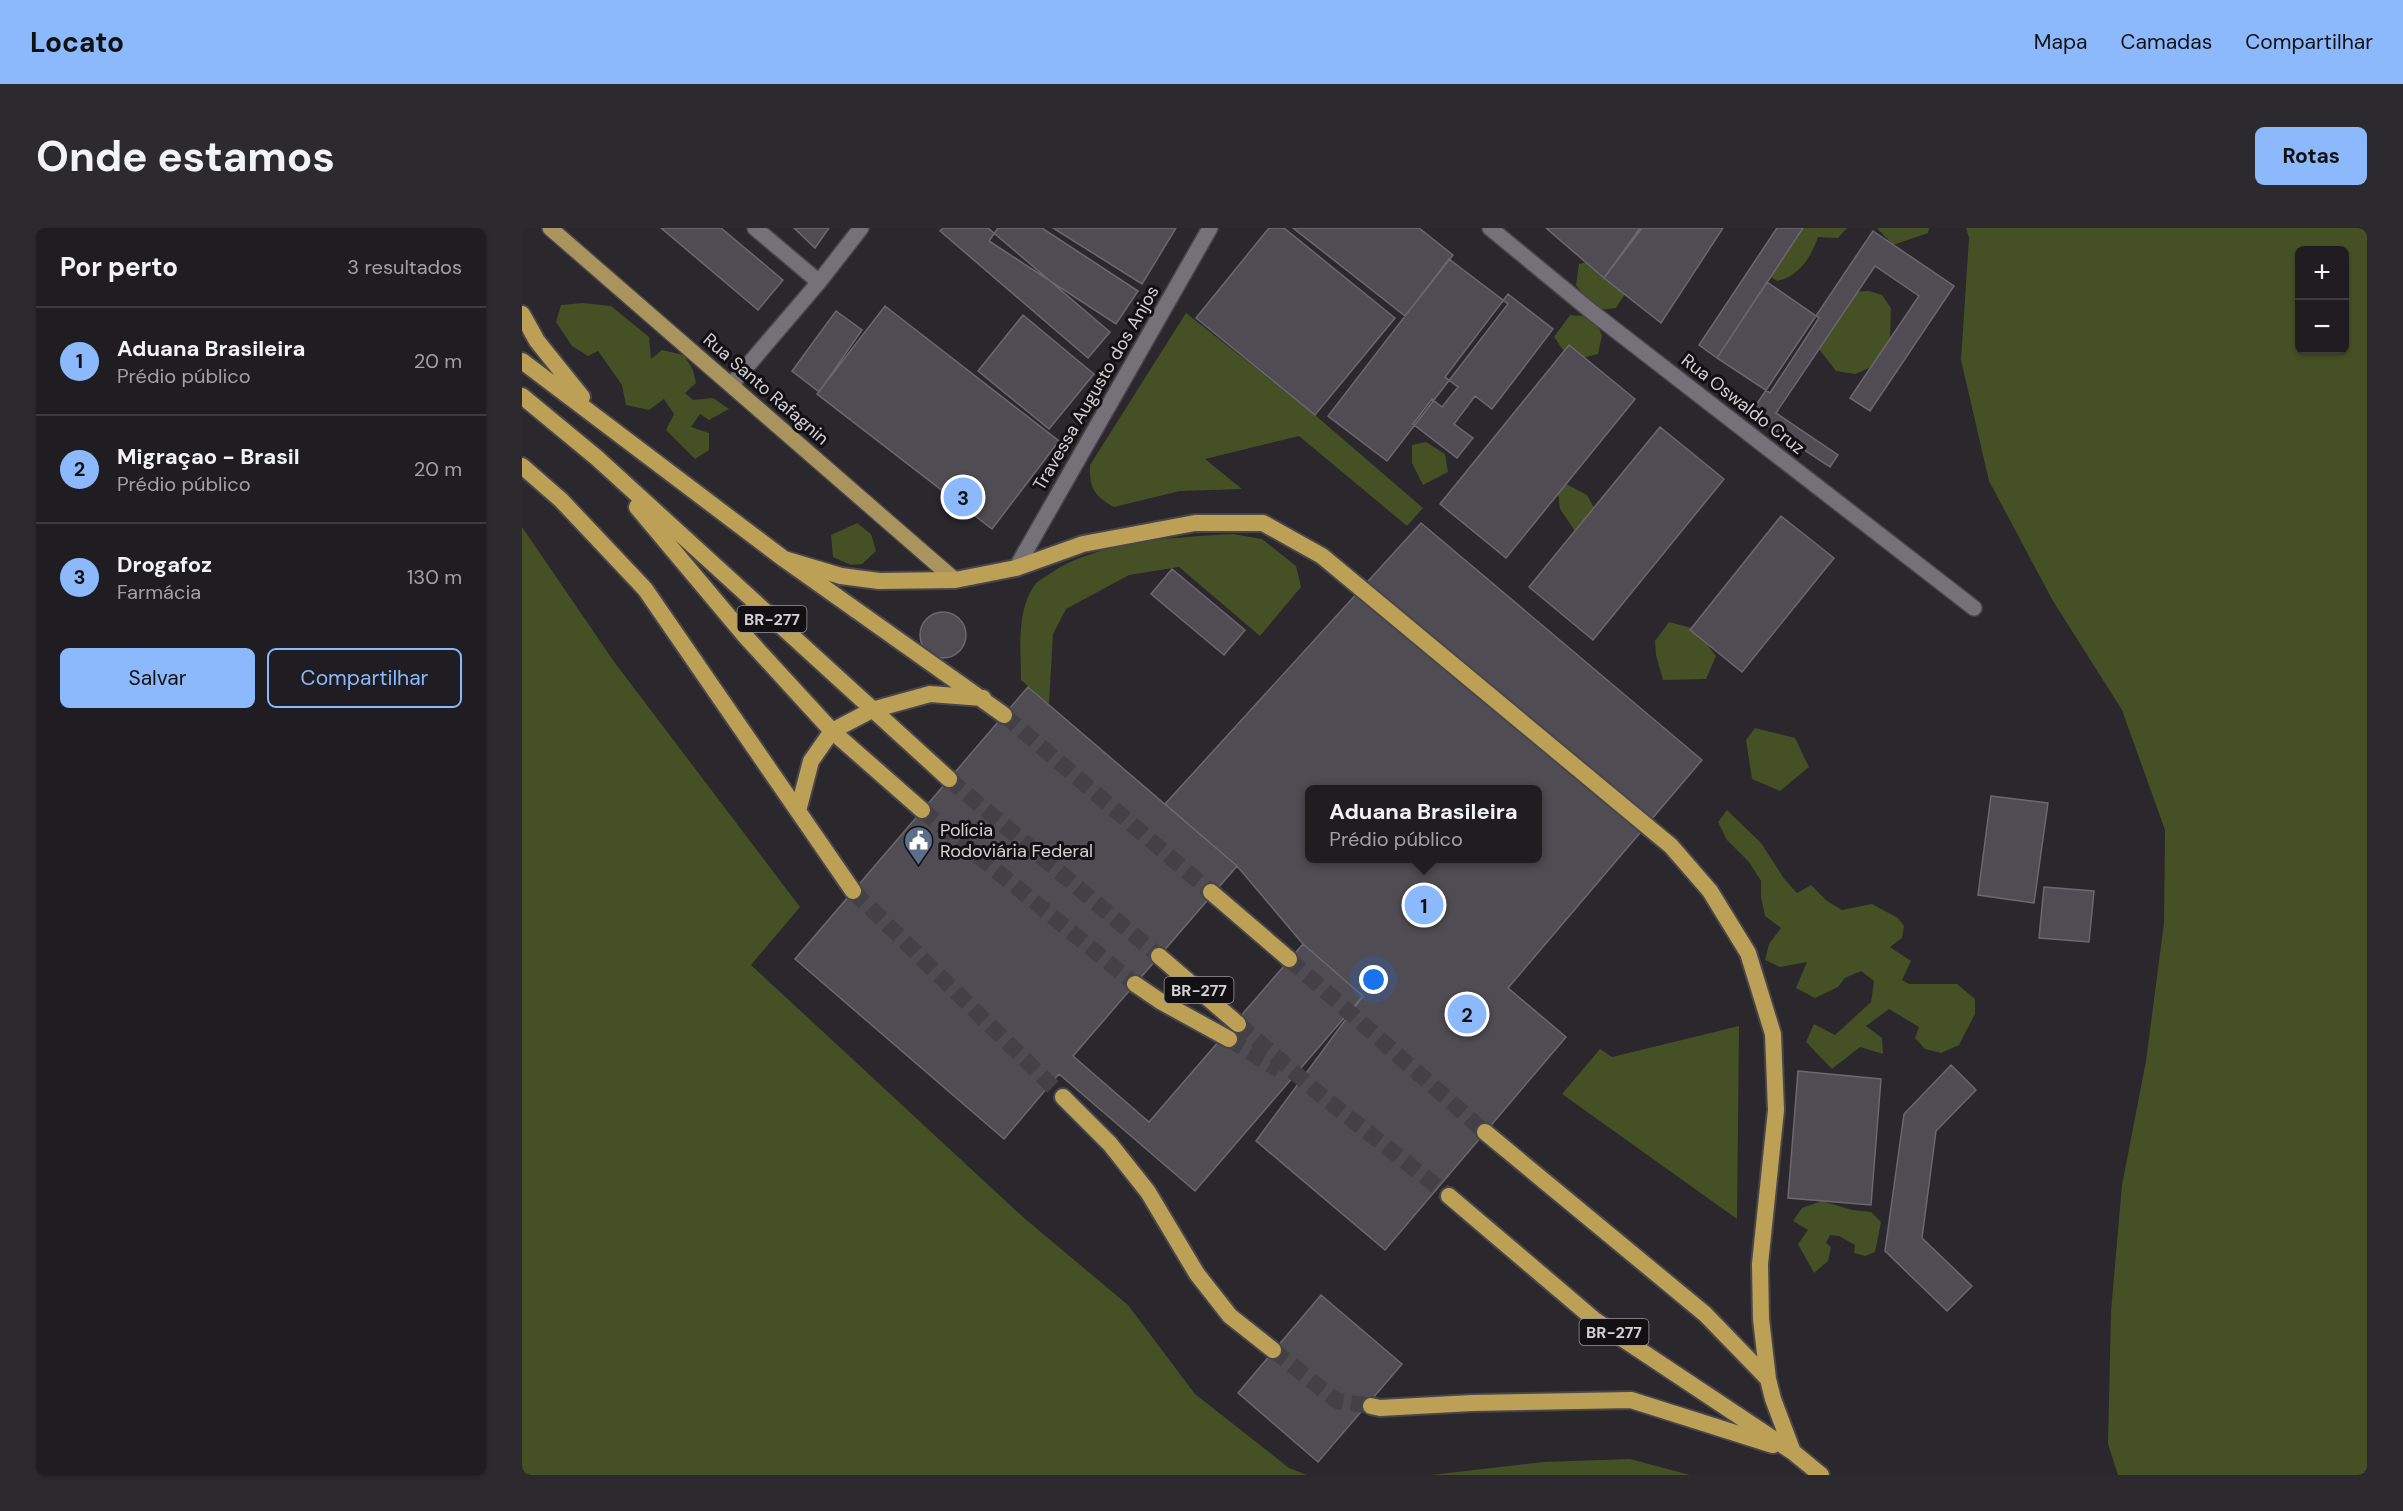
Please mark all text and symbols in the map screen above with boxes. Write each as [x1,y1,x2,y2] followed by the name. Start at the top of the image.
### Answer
[30,24,124,61] text: Locato
[2034,28,2087,56] text: Mapa
[2120,28,2212,56] text: Camadas
[2245,28,2373,56] text: Compartilhar
[2255,127,2367,185] button: Rotas
[36,129,335,184] text: Onde estamos
[2295,246,2349,354] map controls
[2295,246,2349,300] button: +
[60,250,178,284] text: Por perto
[347,254,462,280] text: 3 resultados
[1027,281,1165,495] street label: Travessa Augusto dos Anjos
[2295,300,2349,354] button: −
[698,328,834,450] street label: Rua Santo Rafagnin
[117,334,305,363] text: Aduana Brasileira
[76,348,83,374] text: 1
[414,348,462,374] text: 20 m
[1676,348,1810,460] street label: Rua Oswaldo Cruz
[117,363,251,389] text: Prédio público
[117,442,300,471] text: Migraçao - Brasil
[74,456,85,482] text: 2
[414,456,462,482] text: 20 m
[117,471,251,497] text: Prédio público
[944,474,982,520] pin: 3
[117,550,212,579] text: Drogafoz
[73,564,86,590] text: 3
[407,564,462,590] text: 130 m
[117,579,201,605] text: Farmácia
[738,606,806,632] road number: BR-277
[60,648,255,708] button: Salvar
[267,648,462,708] button: Compartilhar
[1305,785,1542,863] popup
[1329,797,1518,826] text: Aduana Brasileira
[940,818,1093,863] place label: Polícia Rodoviária Federal
[903,824,935,866] public building icon: Polícia Rodoviária Federal
[1329,826,1463,852] text: Prédio público
[1404,882,1444,928] pin: 1
[1359,965,1388,994] your location
[1164,977,1234,1003] road number: BR-277
[1448,992,1486,1036] pin: 2
[1580,1319,1648,1345] road number: BR-277

